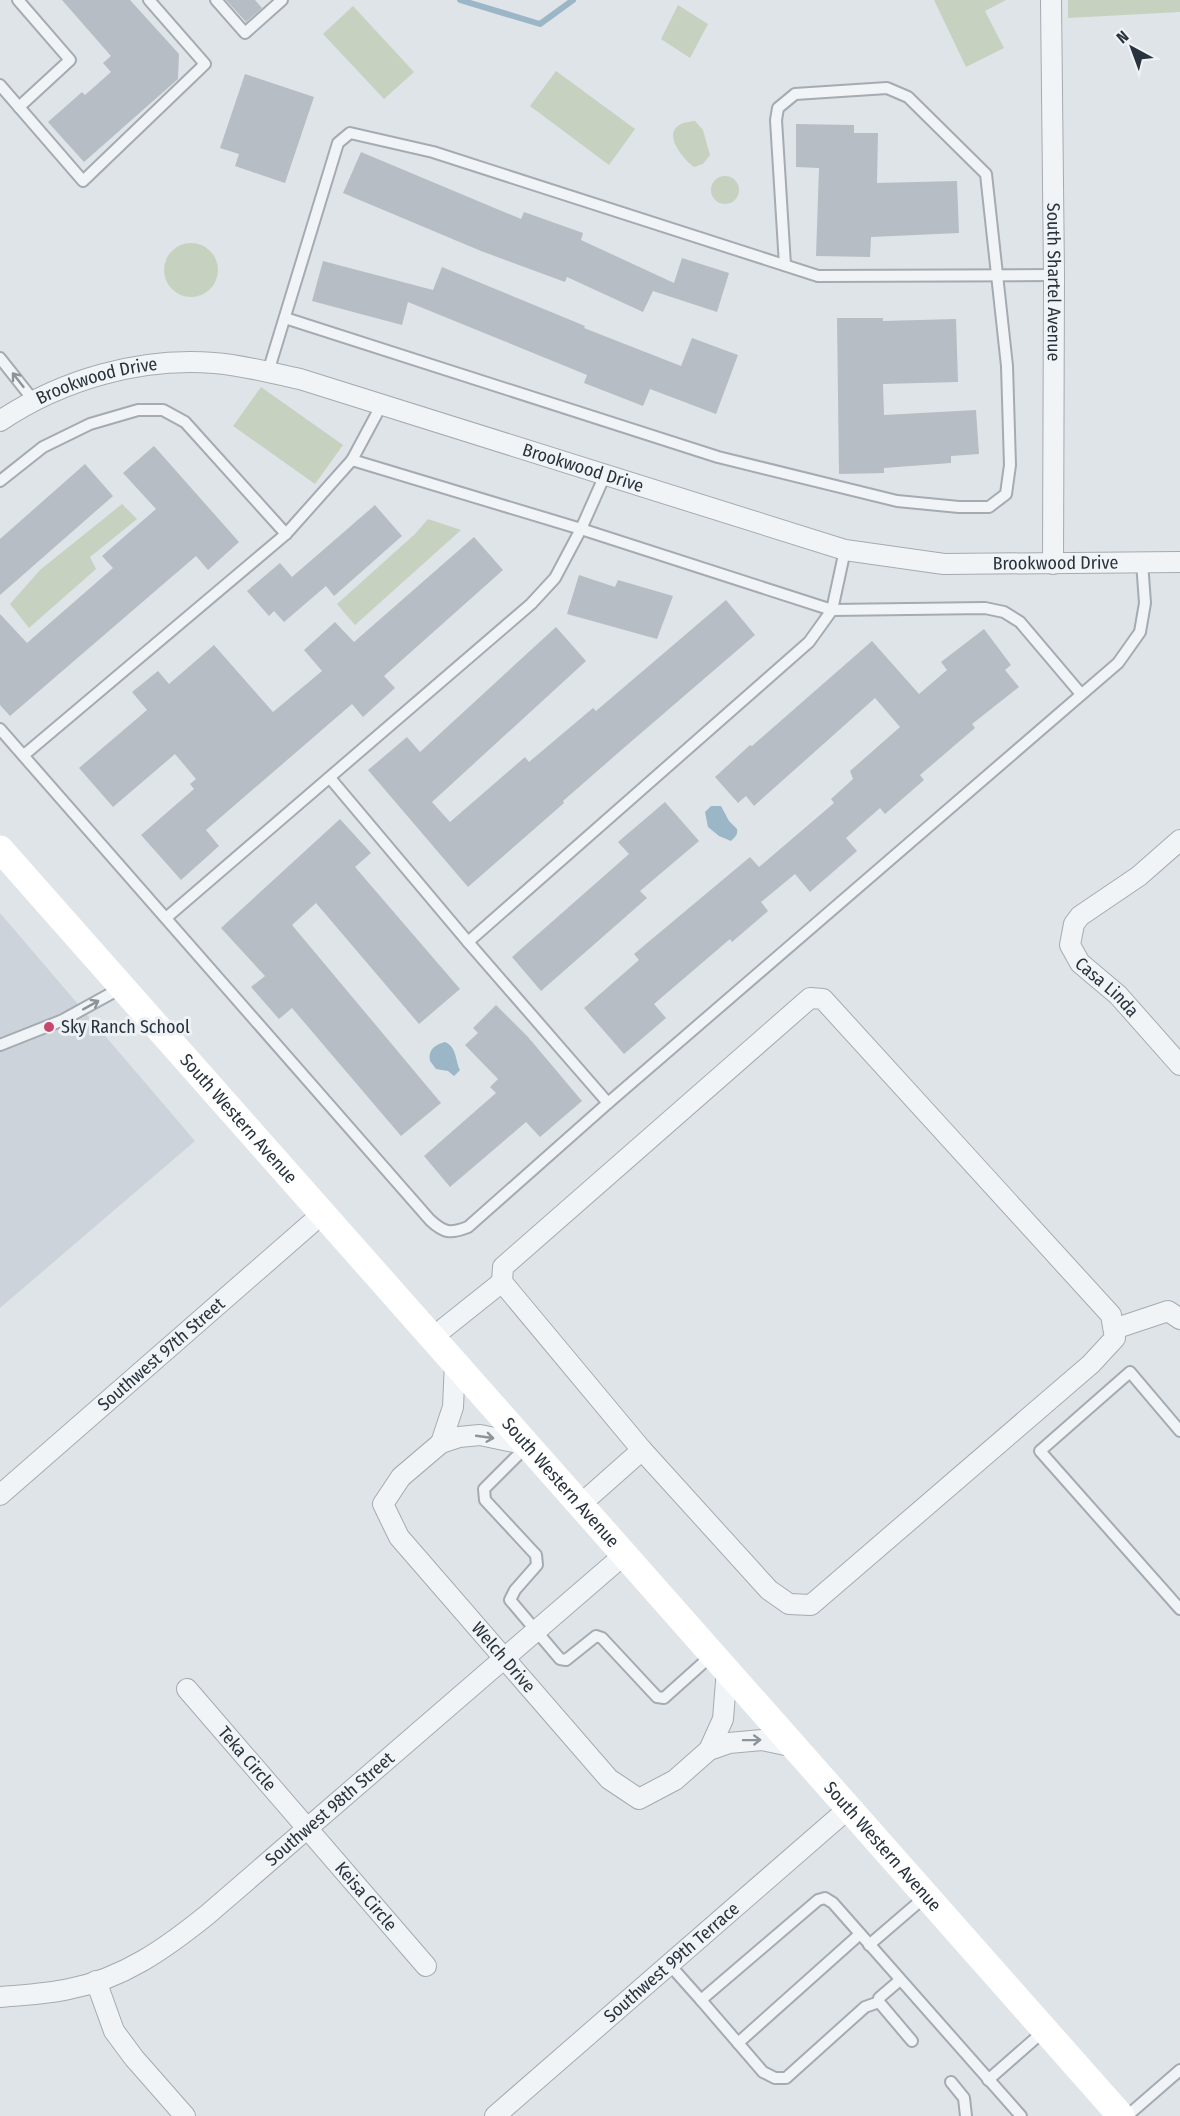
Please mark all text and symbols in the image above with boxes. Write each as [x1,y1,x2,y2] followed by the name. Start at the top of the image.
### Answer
[1102,18,1162,78] north arrow
[1113,27,1132,47] text: N
[1042,203,1065,361] street label: South Shartel Avenue
[32,353,159,409] street label: Brookwood Drive
[11,373,24,389] one-way arrow
[520,439,647,497] street label: Brookwood Drive
[993,552,1119,575] street label: Brookwood Drive
[1070,953,1144,1022] street label: Casa Linda
[83,998,100,1010] one-way arrow
[61,1016,190,1038] place label: Sky Ranch School
[42,1020,56,1034] marker: Sky Ranch School
[175,1049,302,1188] street label: South Western Avenue
[93,1293,229,1416] street label: Southwest 97th Street
[497,1413,624,1552] street label: South Western Avenue
[474,1431,494,1442] one-way arrow
[467,1617,540,1697] street label: Welch Drive
[213,1722,281,1796] street label: Teka Circle
[741,1734,761,1746] one-way arrow
[261,1747,399,1871] street label: Southwest 98th Street
[819,1777,946,1916] street label: South Western Avenue
[330,1857,402,1936] street label: Keisa Circle
[599,1898,744,2027] street label: Southwest 99th Terrace

